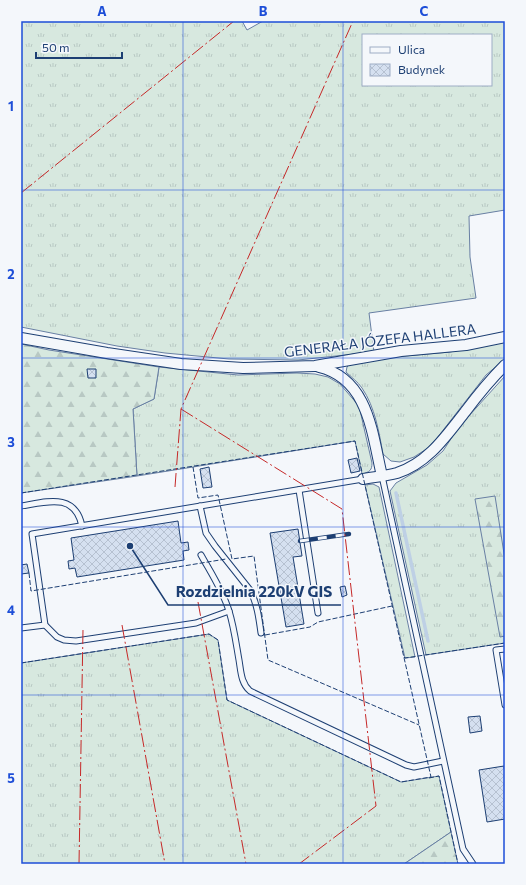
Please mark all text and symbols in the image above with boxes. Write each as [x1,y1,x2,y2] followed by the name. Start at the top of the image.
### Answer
[97,3,107,19] text: A
[259,3,268,19] text: B
[420,3,429,19] text: C
[36,34,122,60] scale bar
[362,34,492,86] legend
[42,40,70,54] text: 50 m
[398,42,425,56] text: Ulica
[398,62,446,76] text: Budynek
[8,98,14,114] text: 1
[7,266,15,282] text: 2
[283,320,477,360] street label: GENERAŁA JÓZEFA HALLERA
[7,434,15,450] text: 3
[168,578,341,605] callout: Rozdzielnia 220kV GIS
[176,582,332,600] text: Rozdzielnia 220kV GIS
[7,602,15,618] text: 4
[7,770,15,786] text: 5

